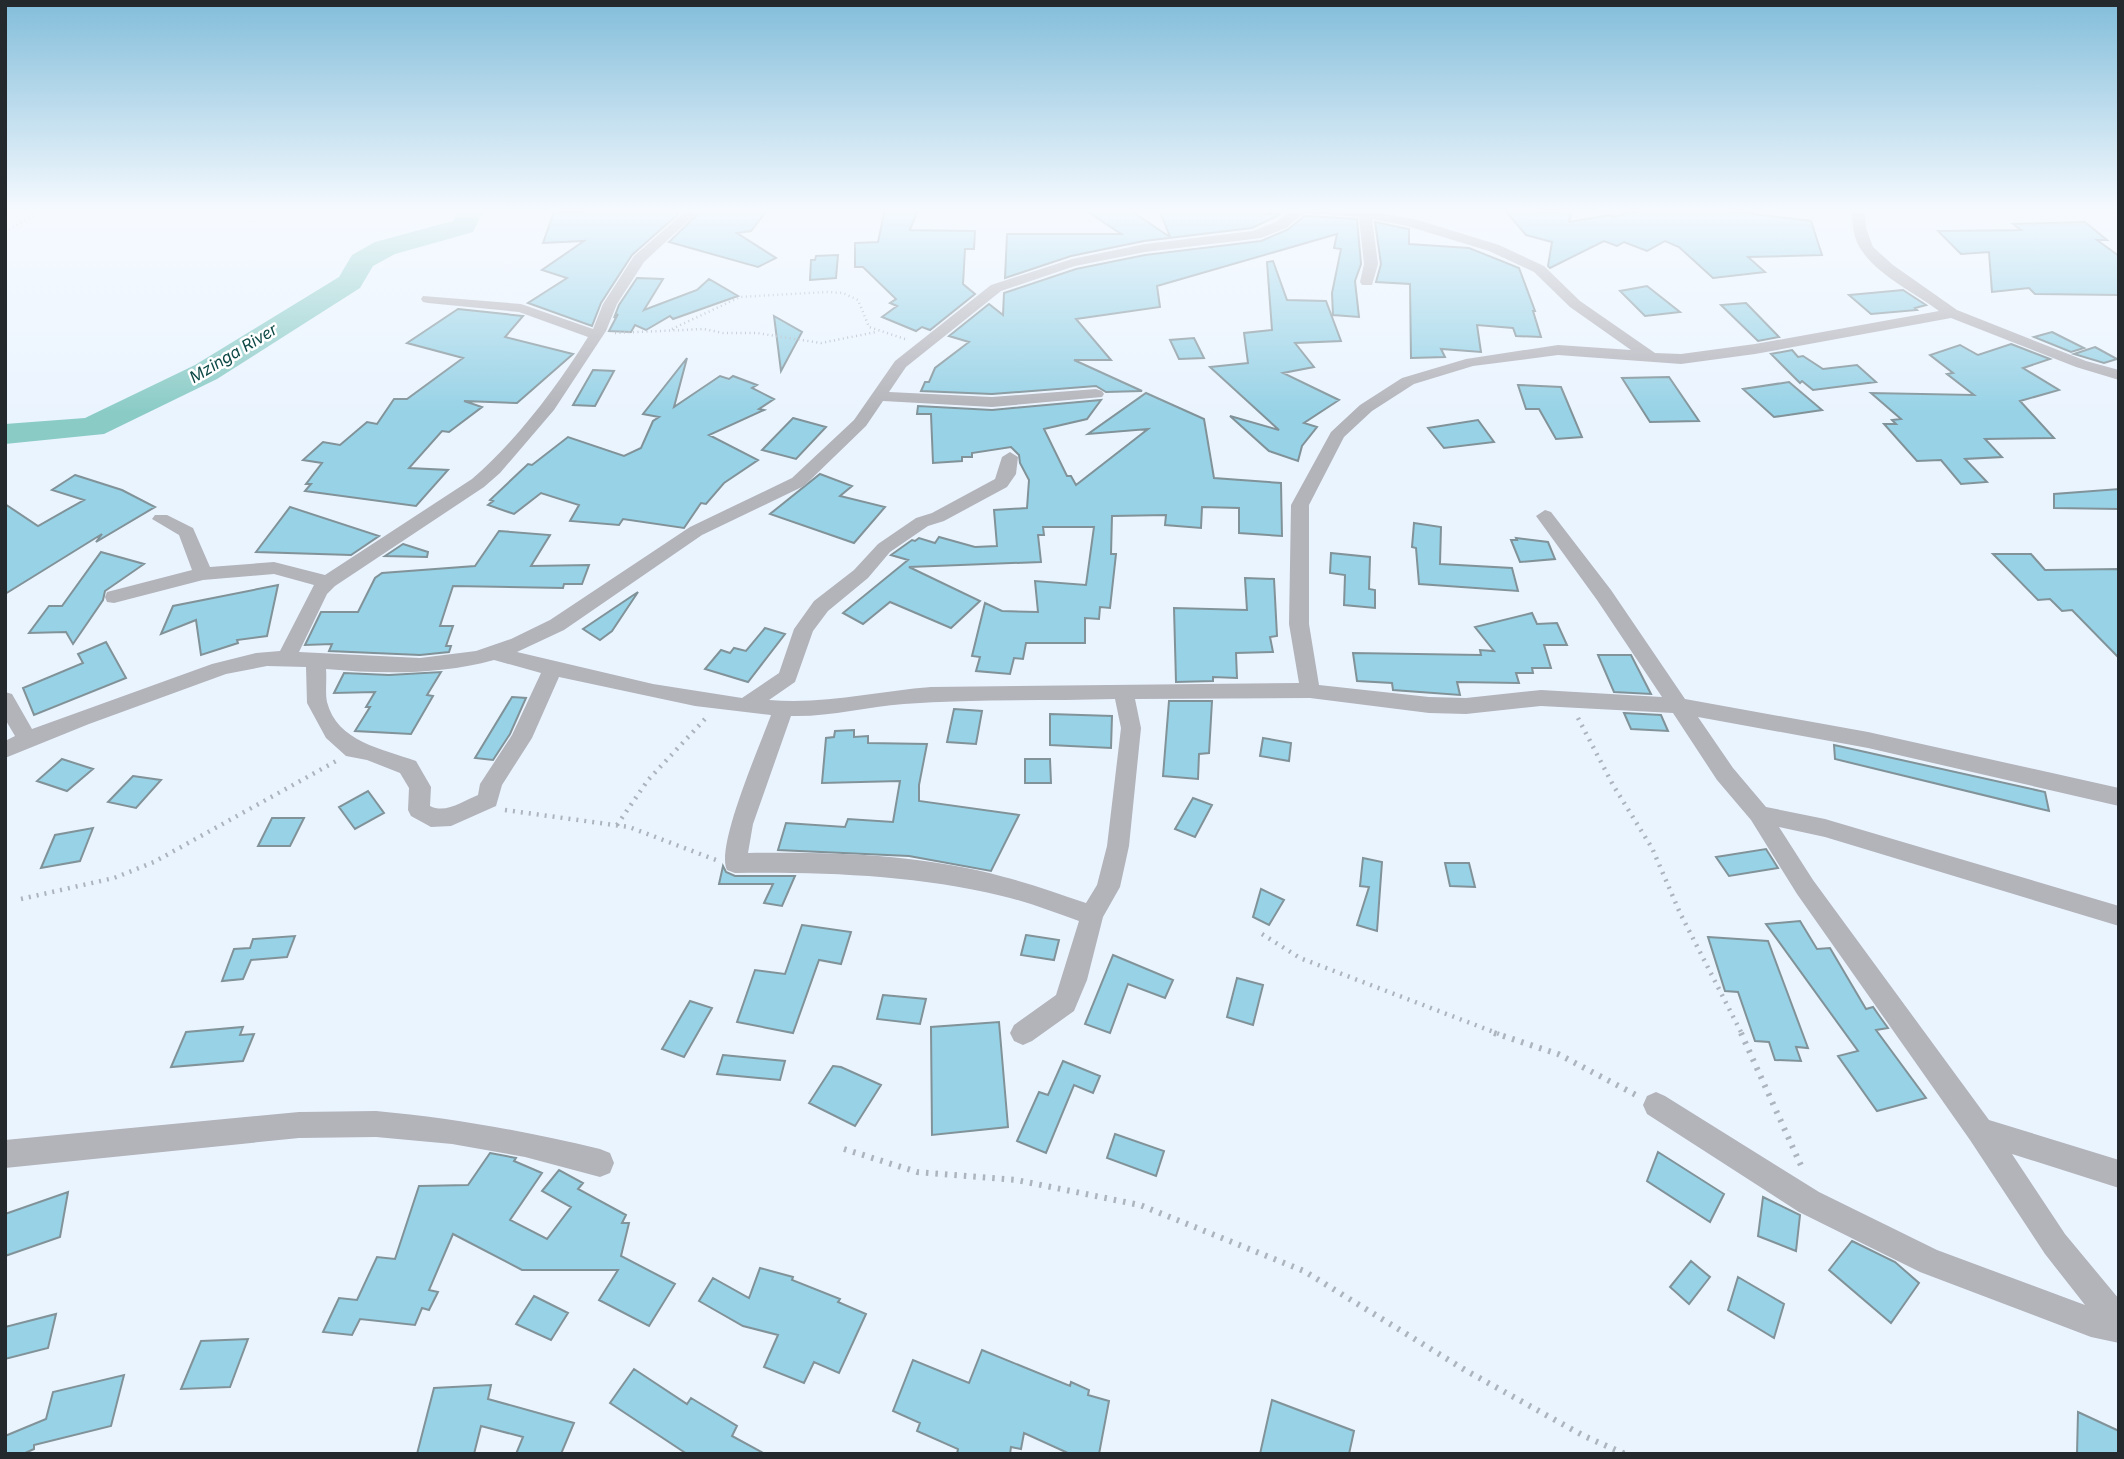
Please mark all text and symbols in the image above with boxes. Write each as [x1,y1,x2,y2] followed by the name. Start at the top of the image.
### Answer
[185,318,281,387] water label: Mzinga River

